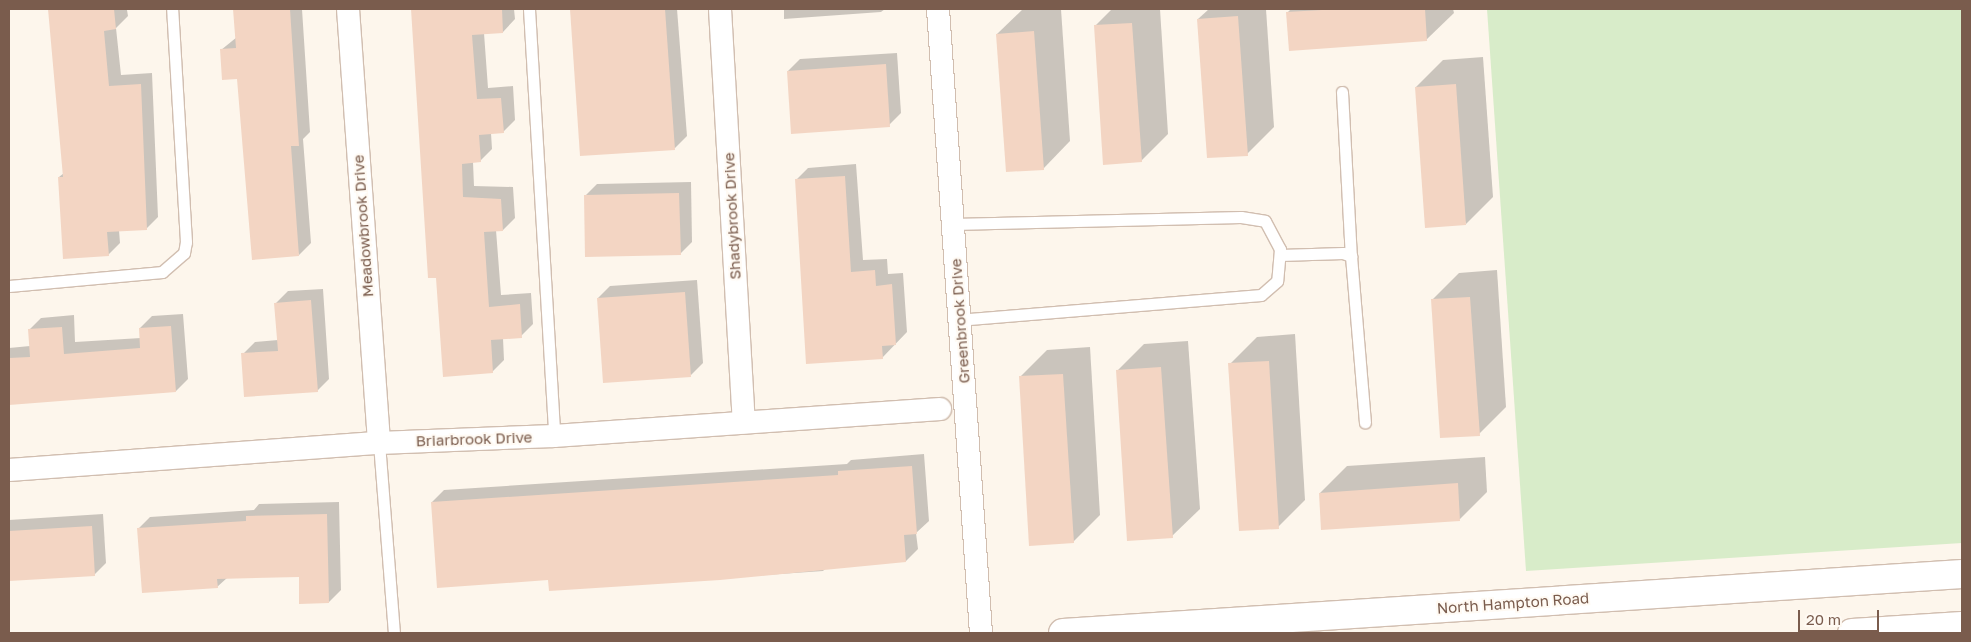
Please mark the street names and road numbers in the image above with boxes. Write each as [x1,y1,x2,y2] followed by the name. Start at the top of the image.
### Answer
[720,152,744,280] street label: Shadybrook Drive
[349,154,377,298] street label: Meadowbrook Drive
[947,258,973,384] street label: Greenbrook Drive
[415,428,533,450] street label: Briarbrook Drive
[1436,589,1590,617] street label: North Hampton Road

